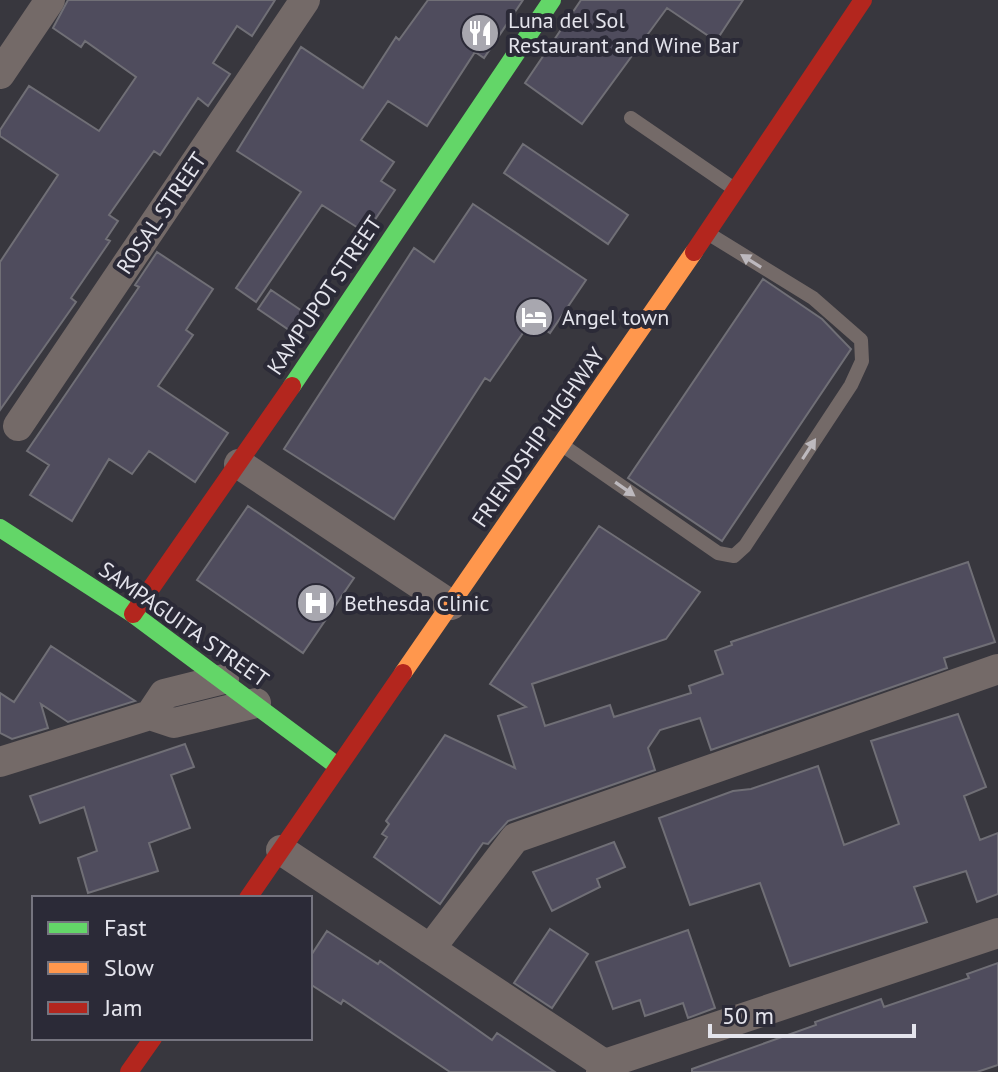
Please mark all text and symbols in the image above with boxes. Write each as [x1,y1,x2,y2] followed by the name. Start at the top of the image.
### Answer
[508,6,740,59] place label: Luna del Sol Restaurant and Wine Bar
[459,12,501,54] restaurant icon: Luna del Sol Restaurant and Wine Bar
[110,147,212,279] street label: ROSAL STREET
[261,210,387,380] street label: KAMPUPOT STREET
[740,254,762,268] one-way arrow
[513,296,555,338] hotel icon: Angel town
[562,303,669,331] place label: Angel town
[466,341,611,532] street label: FRIENDSHIP HIGHWAY
[802,438,816,460] one-way arrow
[615,481,636,496] one-way arrow
[94,555,274,693] street label: SAMPAGUITA STREET
[295,582,337,624] hospital icon: Bethesda Clinic
[344,589,489,617] place label: Bethesda Clinic
[32,896,312,1040] legend
[104,912,147,943] text: Fast
[104,952,154,983] text: Slow
[710,988,914,1038] scale bar
[103,992,142,1023] text: Jam
[722,1000,774,1031] text: 50 m

